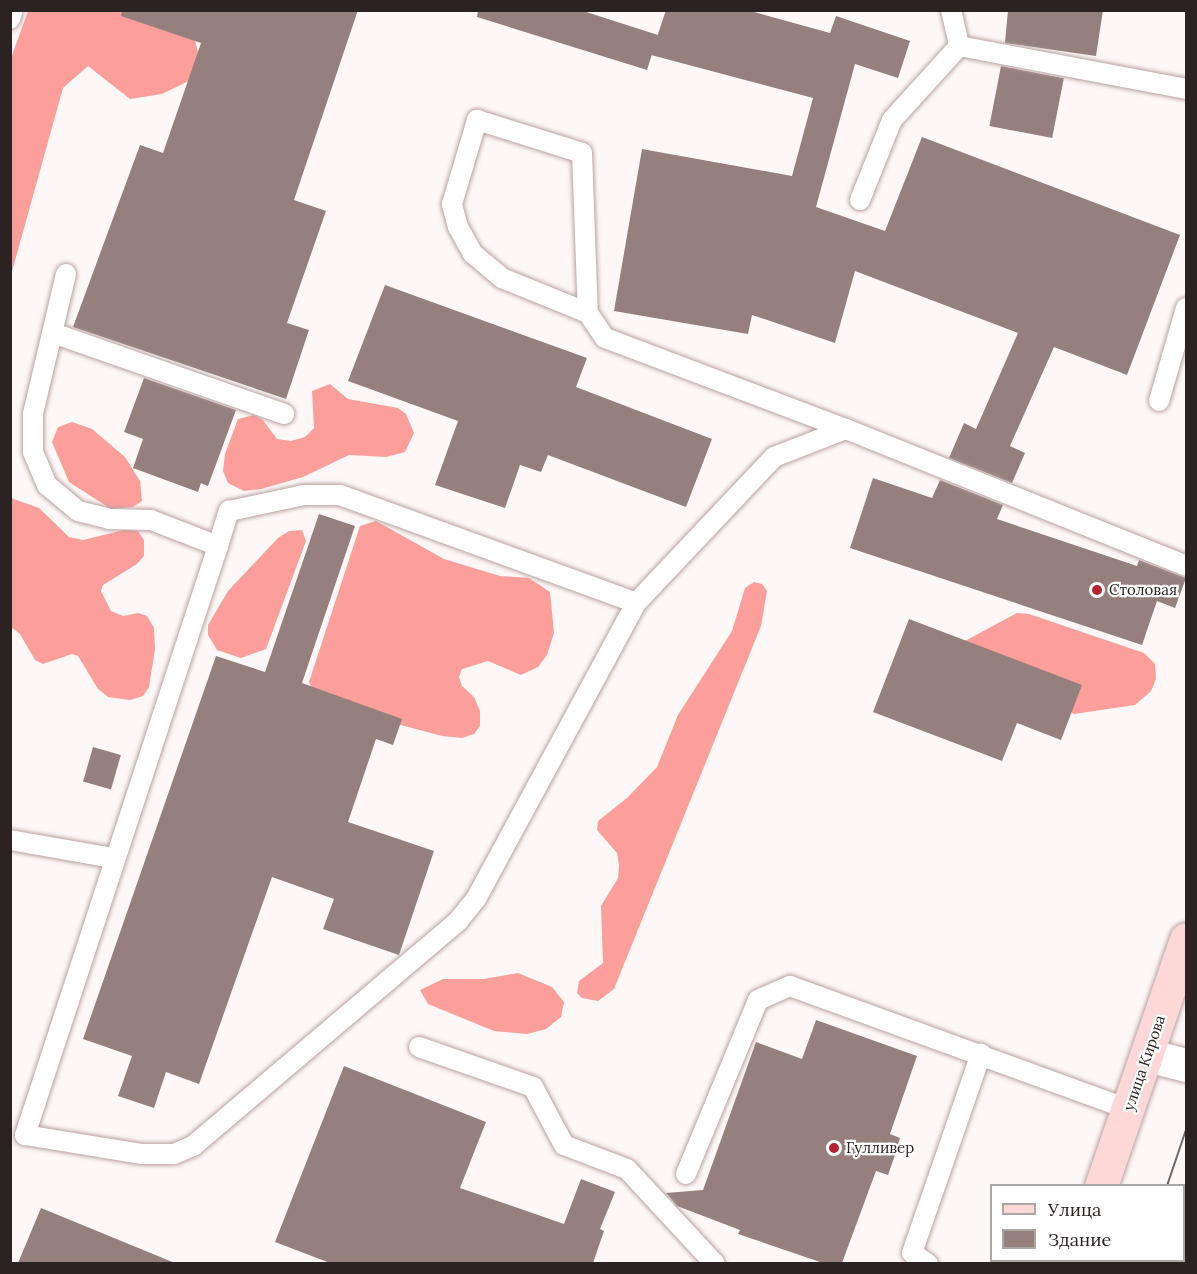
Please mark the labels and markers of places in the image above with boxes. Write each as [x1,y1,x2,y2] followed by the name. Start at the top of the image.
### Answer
[1109,581,1177,599] place label: Столовая
[1090,583,1104,597] marker: Столовая
[846,1139,914,1157] place label: Гулливер
[827,1141,841,1155] marker: Гулливер

